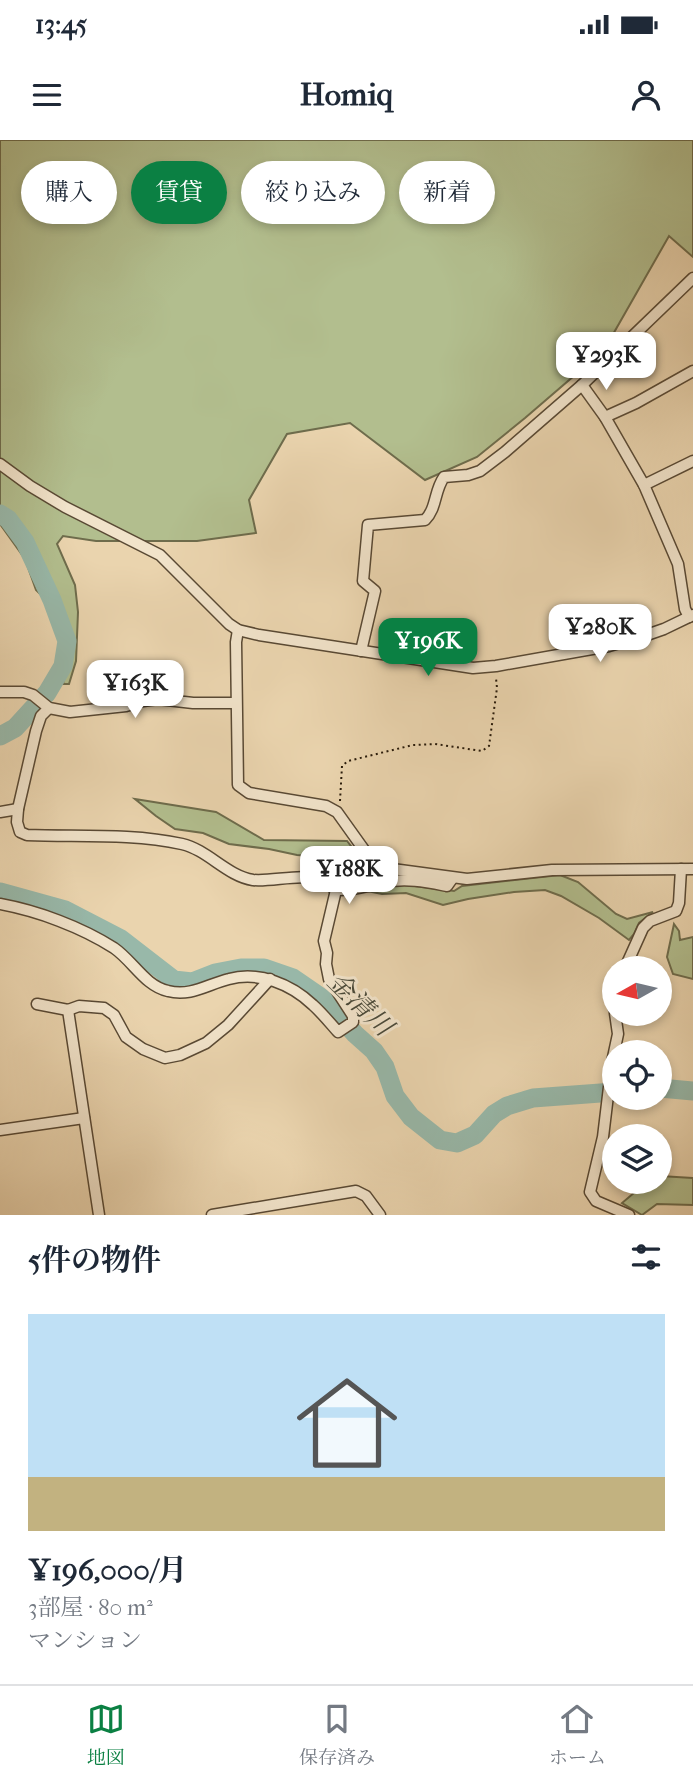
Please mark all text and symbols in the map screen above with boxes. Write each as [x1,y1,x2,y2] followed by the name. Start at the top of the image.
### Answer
[35,9,87,40] text: 13:45
[28,76,66,114] icon: menu
[300,76,393,113] text: Homiq
[627,76,665,114] icon: person
[21,161,117,224] chip: 購入
[131,161,227,224] chip: 賃貸
[241,161,385,224] chip: 絞り込み
[399,161,495,224] chip: 新着
[557,332,655,392] pin: ¥293K
[572,341,640,368] text: ¥293K
[551,604,649,664] pin: ¥280K
[565,613,635,640] text: ¥280K
[379,618,477,678] pin: ¥196K
[394,627,462,654] text: ¥196K
[86,660,184,720] pin: ¥163K
[103,669,167,696] text: ¥163K
[300,846,398,906] pin: ¥188K
[316,855,382,882] text: ¥188K
[602,956,672,1026] north arrow
[602,956,672,1194] map controls
[321,966,401,1044] water label: 金清川
[602,1040,672,1110] button: locate
[602,1124,672,1194] button: layers
[627,1238,665,1276] icon: filters
[28,1243,161,1278] text: 5件の物件
[284,1360,410,1486] icon: home
[28,1553,187,1588] text: ¥196,000/月
[28,1594,153,1621] text: 3部屋 · 80 m²
[28,1627,142,1654] text: マンション
[87,1700,125,1769] tab: 地図
[299,1700,375,1769] tab: 保存済み
[549,1700,606,1769] tab: ホーム

